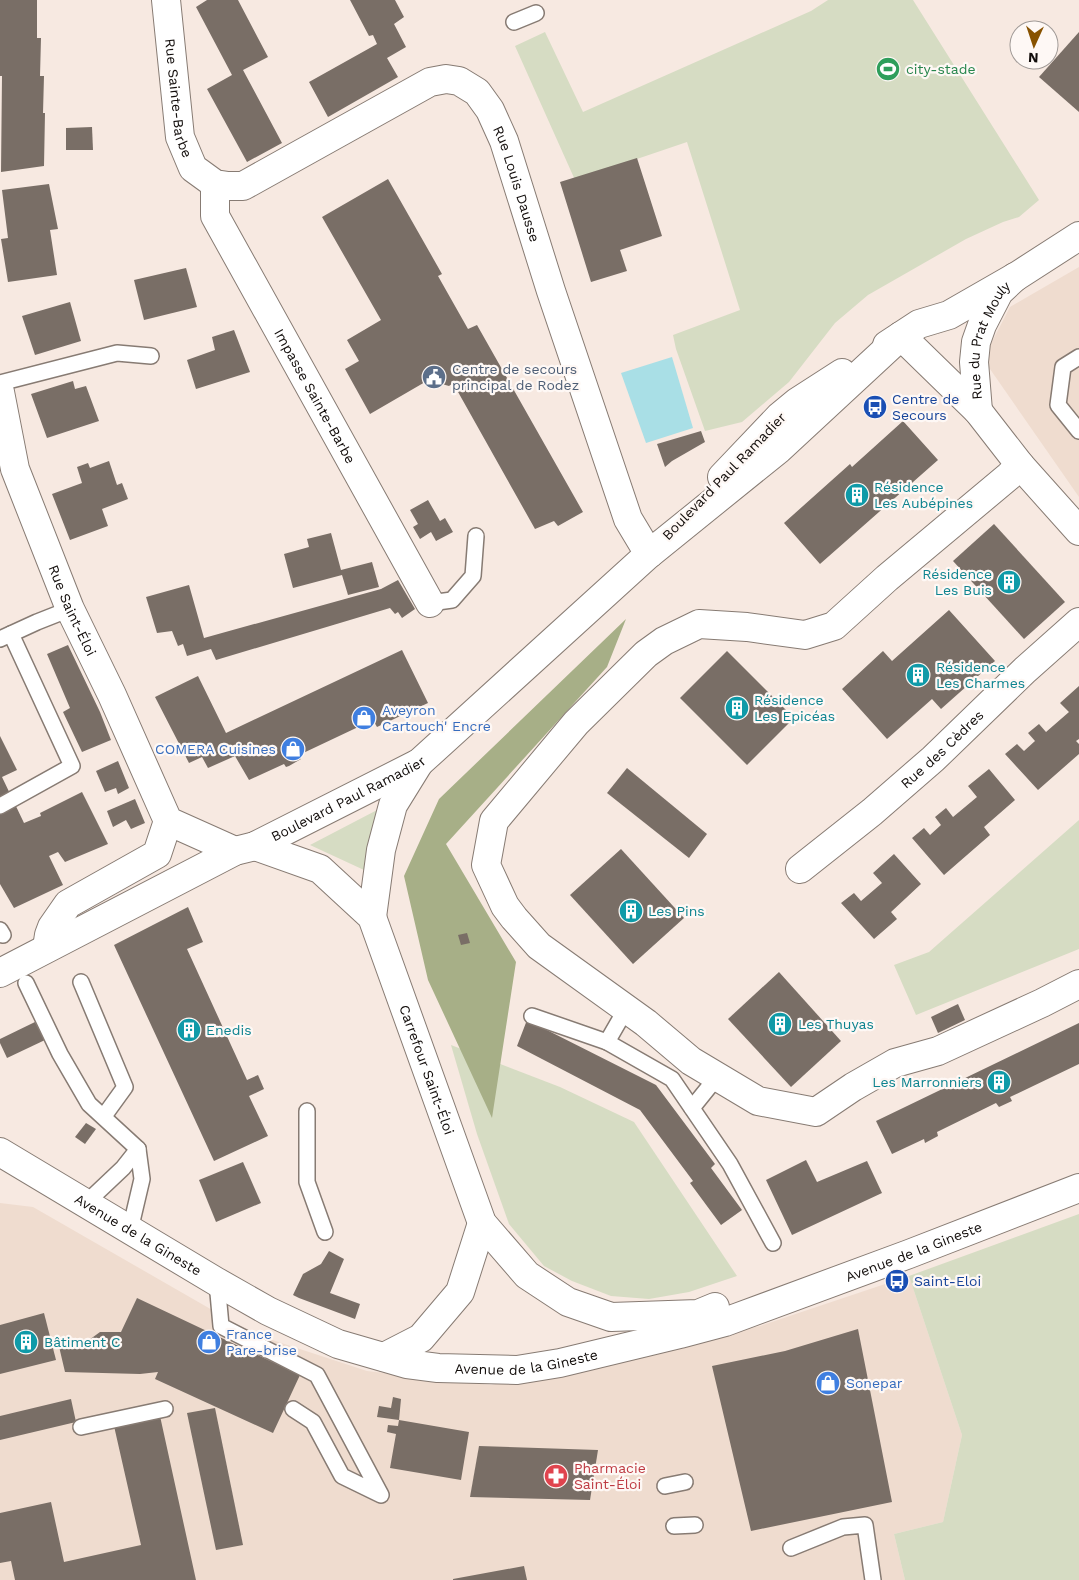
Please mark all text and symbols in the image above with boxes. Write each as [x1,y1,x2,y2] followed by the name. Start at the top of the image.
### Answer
[1009,20,1059,70] north arrow
[162,38,196,160] street label: Rue Sainte-Barbe
[1028,50,1039,66] text: N
[875,56,901,82] sports icon: city-stade
[906,61,975,77] place label: city-stade
[490,123,543,244] street label: Rue Louis Dausse
[966,277,1014,400] street label: Rue du Prat Mouly
[271,326,359,466] street label: Impasse Sainte-Barbe
[452,361,579,393] place label: Centre de secours principal de Rodez
[421,364,447,390] public building icon: Centre de secours principal de Rodez
[892,391,959,423] place label: Centre de Secours
[862,394,888,420] bus stop icon: Centre de Secours
[659,409,789,543] street label: Boulevard Paul Ramadier
[874,479,973,511] place label: Résidence Les Aubépines
[844,482,870,508] building icon: Résidence Les Aubépines
[45,562,100,658] street label: Rue Saint-Éloi
[922,566,992,598] place label: Résidence Les Buis
[996,569,1022,595] building icon: Résidence Les Buis
[936,659,1025,691] place label: Résidence Les Charmes
[905,662,931,688] building icon: Résidence Les Charmes
[754,692,835,724] place label: Résidence Les Epicéas
[724,695,750,721] building icon: Résidence Les Epicéas
[382,702,491,734] place label: Aveyron Cartouch' Encre
[351,705,377,731] shop icon: Aveyron Cartouch' Encre
[897,707,987,791] street label: Rue des Cèdres
[280,736,306,762] shop icon: COMERA Cuisines
[155,741,276,757] place label: COMERA Cuisines
[268,753,429,845] street label: Boulevard Paul Ramadier
[618,898,644,924] building icon: Les Pins
[648,903,705,919] place label: Les Pins
[396,1003,458,1137] street label: Carrefour Saint-Éloi
[767,1011,793,1037] building icon: Les Thuyas
[798,1016,874,1032] place label: Les Thuyas
[176,1017,202,1043] building icon: Enedis
[206,1022,252,1038] place label: Enedis
[986,1069,1012,1095] building icon: Les Marronniers
[872,1074,982,1090] place label: Les Marronniers
[72,1191,204,1279] street label: Avenue de la Gineste
[843,1219,984,1285] street label: Avenue de la Gineste
[884,1268,910,1294] bus stop icon: Saint-Eloi
[914,1273,981,1289] place label: Saint-Eloi
[226,1326,297,1358] place label: France Pare-brise
[13,1329,39,1355] building icon: Bâtiment C
[196,1329,222,1355] shop icon: France Pare-brise
[44,1334,121,1350] place label: Bâtiment C
[454,1346,599,1378] street label: Avenue de la Gineste
[815,1370,841,1396] shop icon: Sonepar
[846,1375,903,1391] place label: Sonepar
[574,1460,646,1492] place label: Pharmacie Saint-Éloi
[543,1463,569,1489] pharmacy icon: Pharmacie Saint-Éloi

